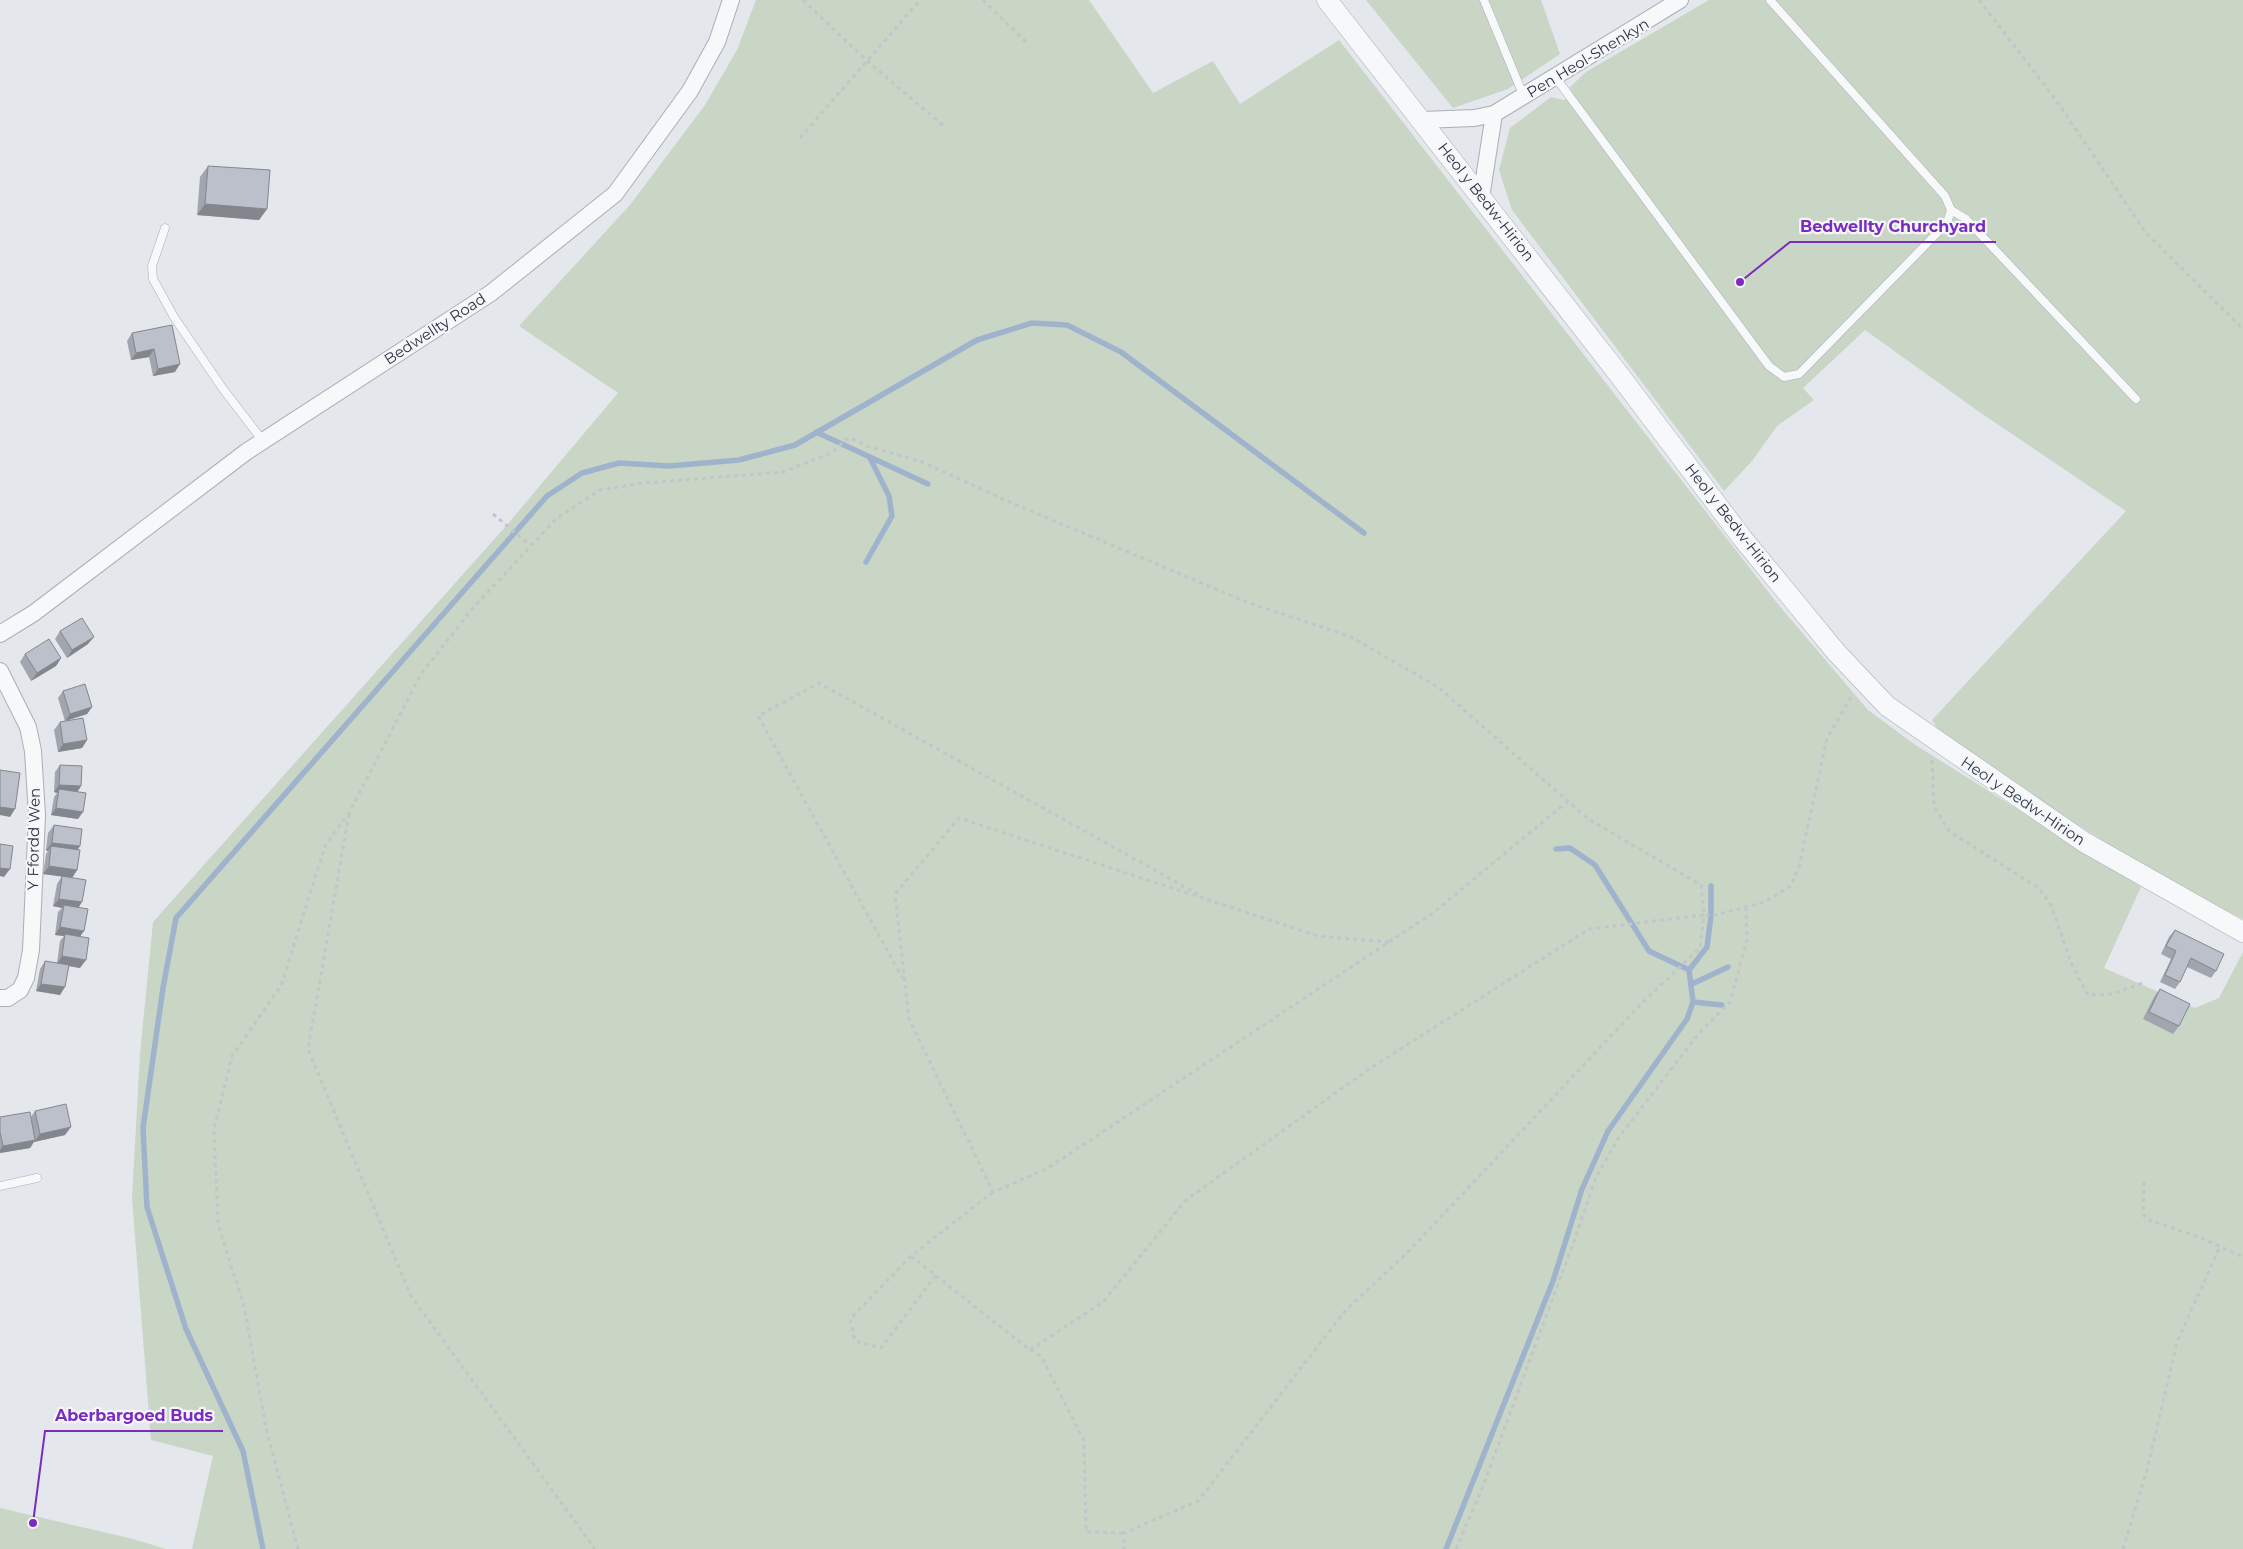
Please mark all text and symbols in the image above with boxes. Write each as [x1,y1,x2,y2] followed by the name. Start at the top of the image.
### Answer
[1523,14,1652,102] street label: Pen Heol-Shenkyn
[1434,138,1539,265] street label: Heol y Bedw-Hirion
[1790,211,1996,242] callout: Bedwellty Churchyard
[1800,217,1986,236] text: Bedwellty Churchyard
[380,289,489,369] street label: Bedwellty Road
[1681,459,1786,586] street label: Heol y Bedw-Hirion
[1958,752,2089,849] street label: Heol y Bedw-Hirion
[23,788,44,890] street label: Y Ffordd Wen
[45,1400,223,1431] callout: Aberbargoed Buds
[54,1406,213,1425] text: Aberbargoed Buds

